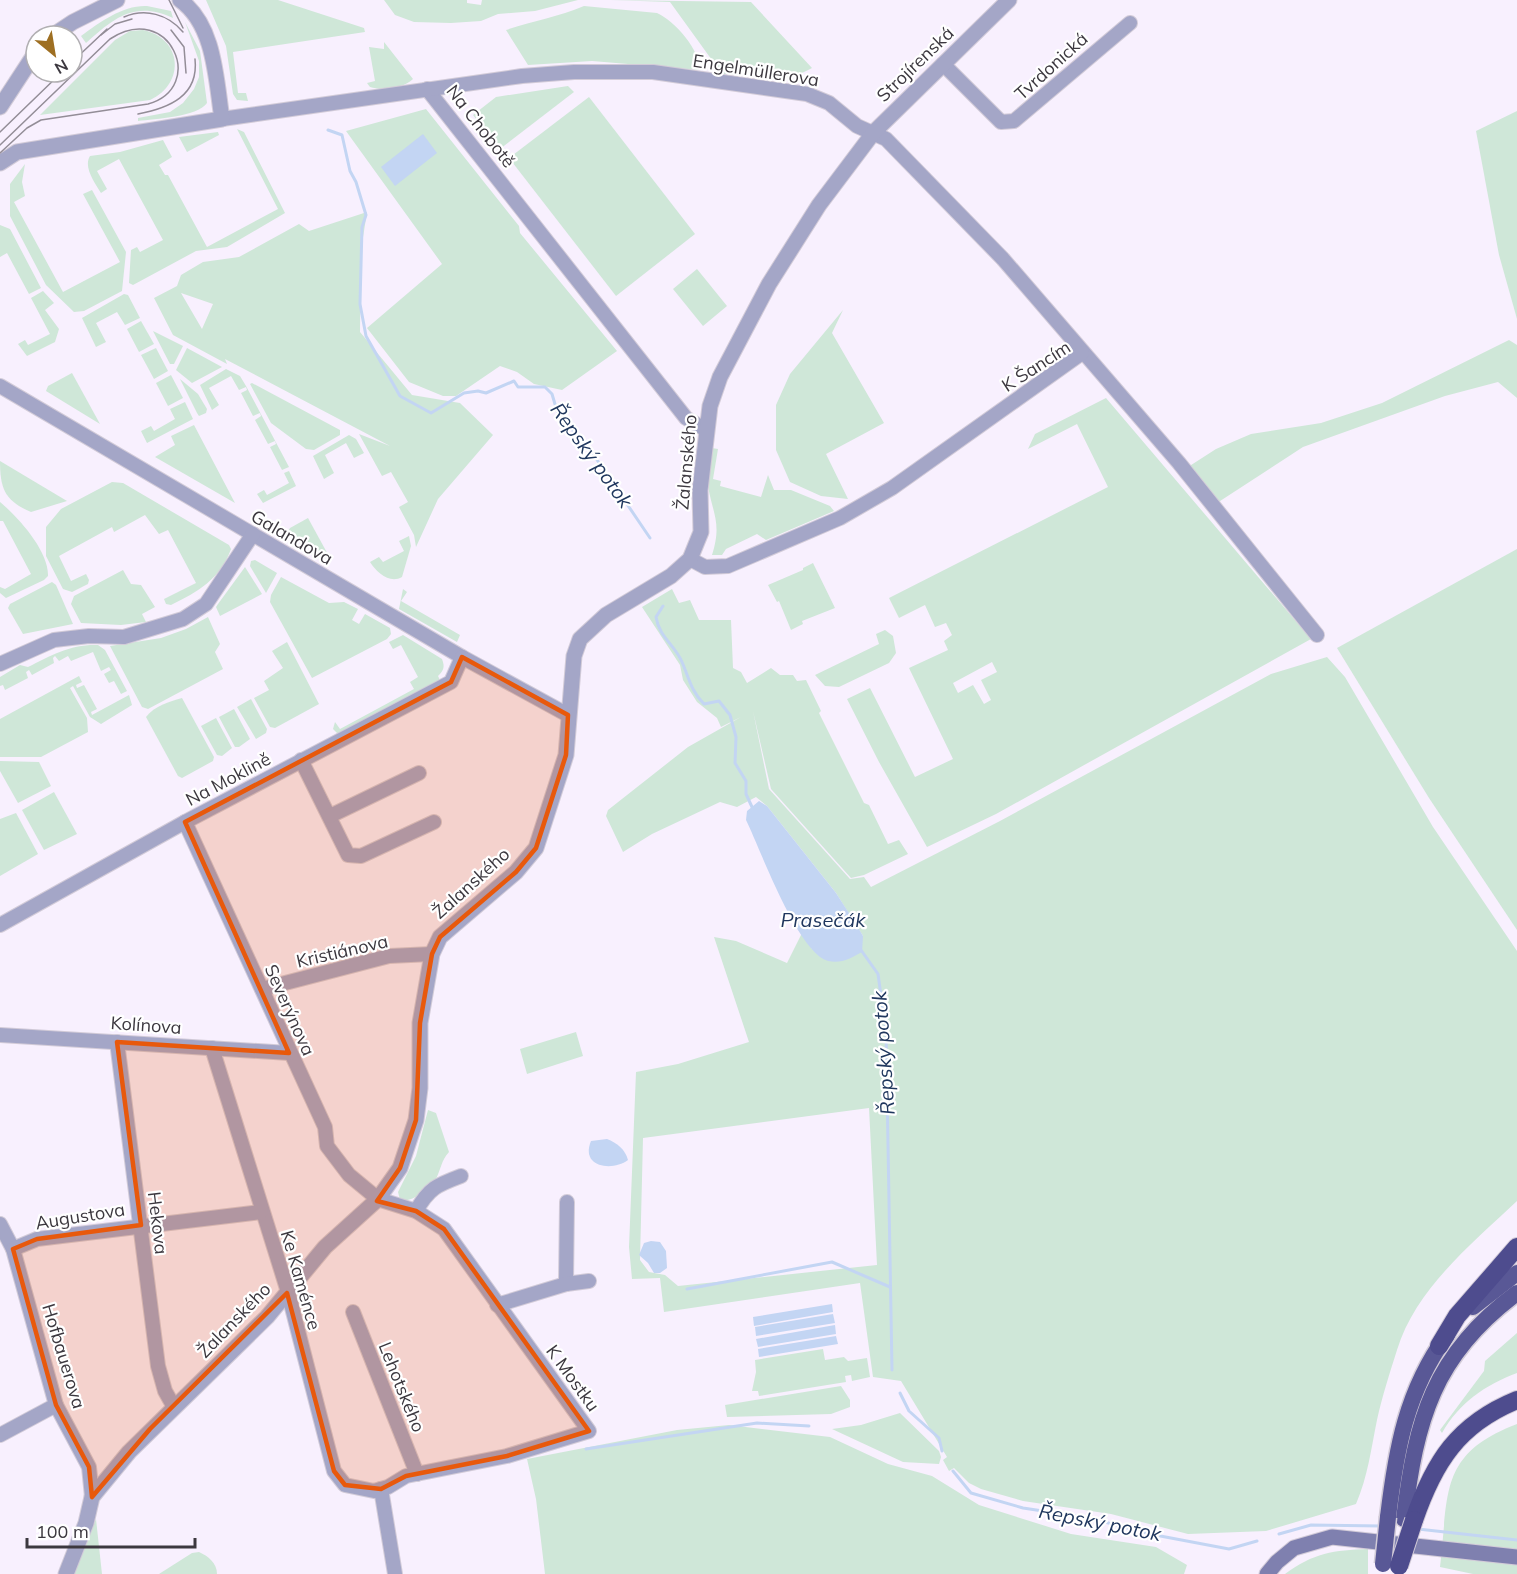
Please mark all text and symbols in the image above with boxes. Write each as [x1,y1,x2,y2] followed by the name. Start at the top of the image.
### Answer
[872,22,958,106] street label: Strojírenská
[24,24,84,84] north arrow
[1010,27,1092,105] street label: Tvrdonická
[691,49,821,91] street label: Engelmüllerova
[51,55,72,79] text: N
[441,80,521,172] street label: Na Chobotě
[997,335,1075,397] street label: K Šancím
[545,397,639,513] water label: Řepský potok
[670,413,702,511] street label: Žalanského
[247,504,337,570] street label: Galandova
[182,747,274,811] street label: Na Moklině
[428,842,514,924] street label: Žalanského
[781,907,866,932] water label: Prasečák
[294,929,390,973] street label: Kristiánova
[260,961,320,1059] street label: Severýnova
[866,990,900,1116] water label: Řepský potok
[110,1011,182,1039] street label: Kolínova
[143,1190,173,1256] street label: Hekova
[34,1198,126,1234] street label: Augustova
[276,1228,326,1332] street label: Ke Kaménce
[193,1278,275,1362] street label: Žalanského
[37,1301,91,1411] street label: Hofbauerova
[374,1339,430,1435] street label: Lehotského
[541,1340,605,1416] street label: K Mostku
[1037,1498,1164,1546] water label: Řepský potok
[27,1511,195,1549] scale bar
[36,1520,89,1543] text: 100 m

